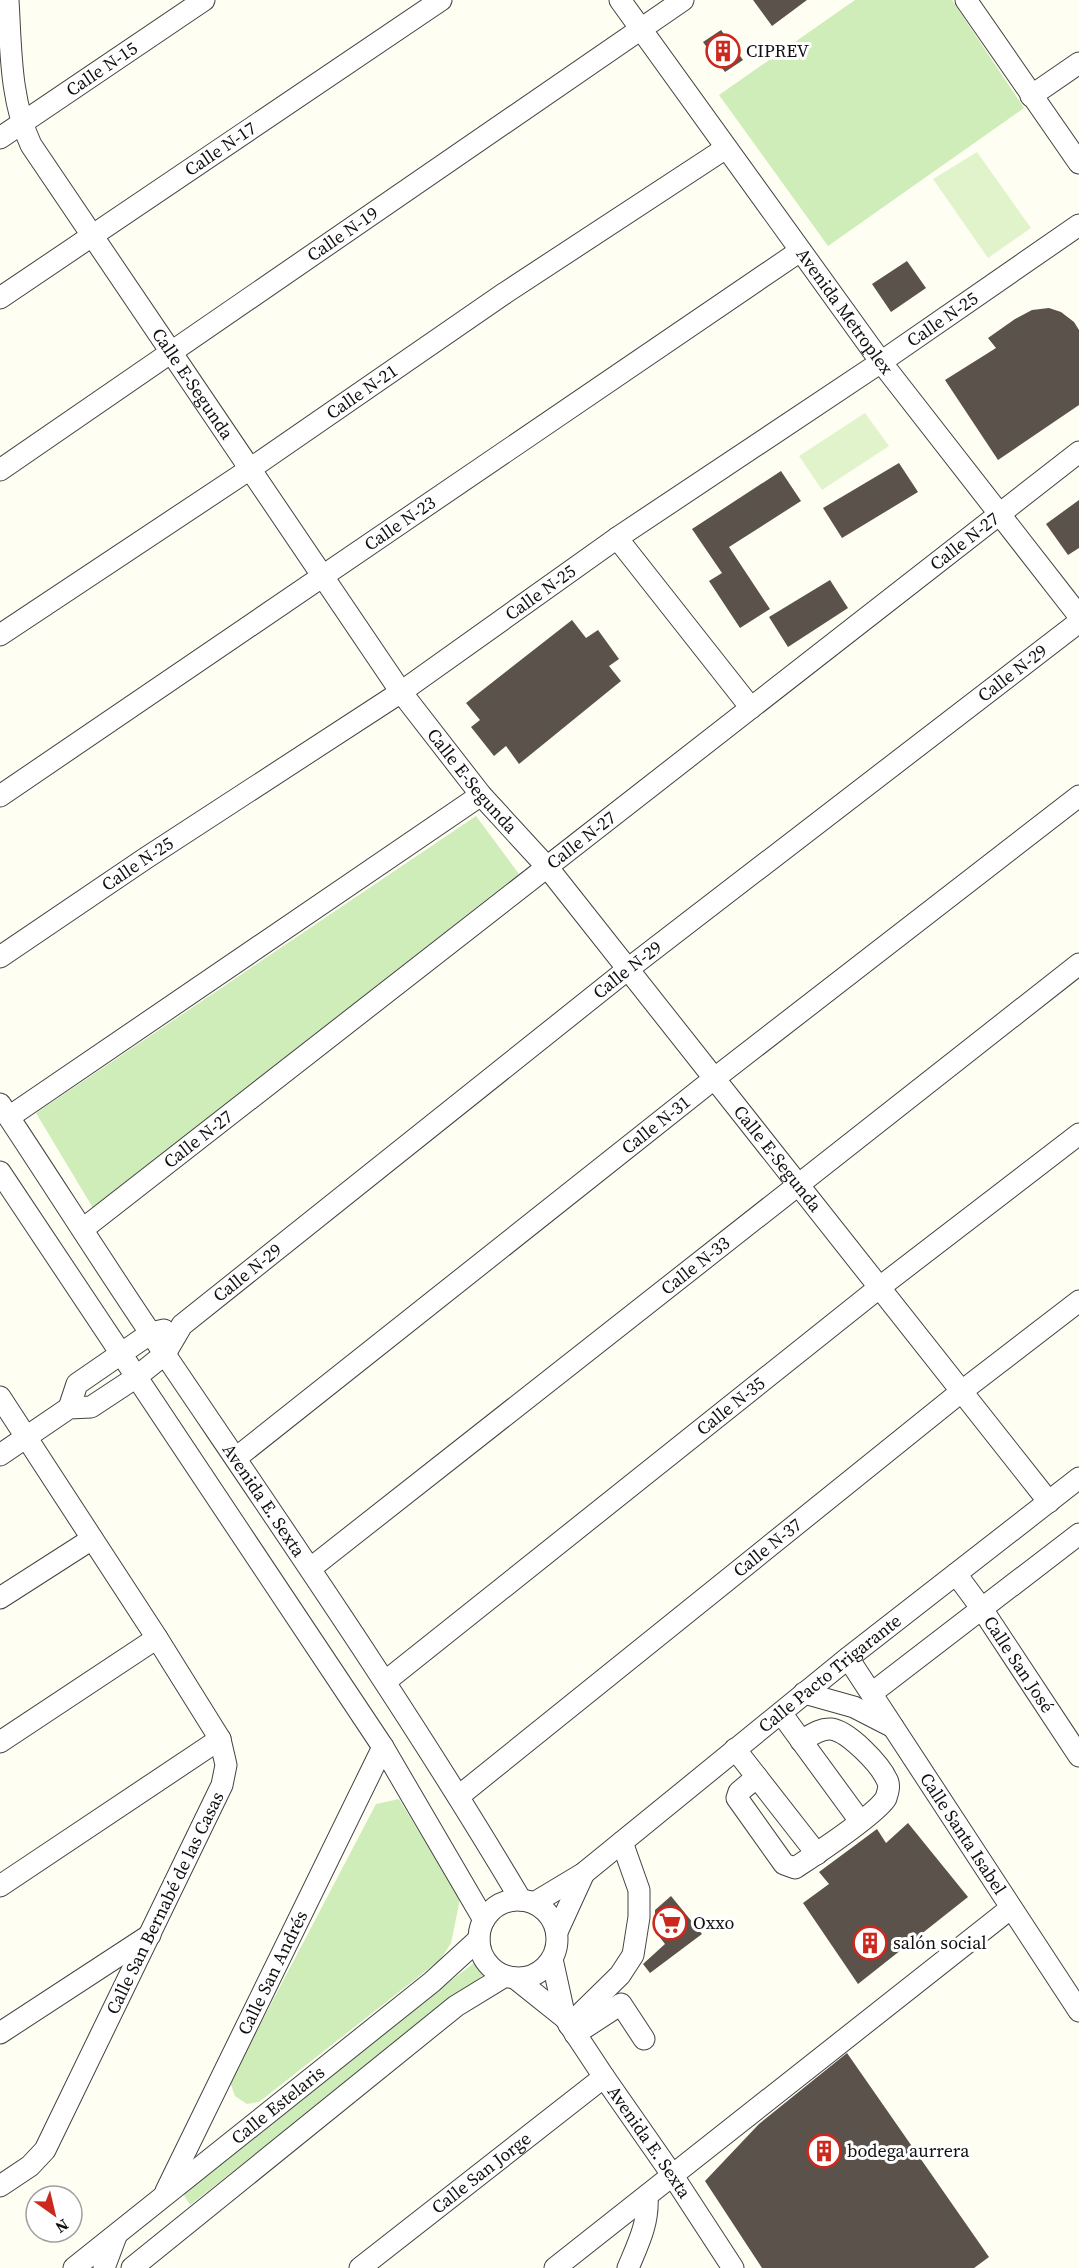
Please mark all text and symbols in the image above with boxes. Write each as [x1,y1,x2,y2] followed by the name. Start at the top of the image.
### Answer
[705,33,741,69] building icon: CIPREV
[61,35,142,102] street label: Calle N-15
[746,38,809,63] place label: CIPREV
[179,115,261,182] street label: Calle N-17
[302,200,383,267] street label: Calle N-19
[791,243,900,380] street label: Avenida Metroplex
[902,286,983,353] street label: Calle N-25
[146,323,240,445] street label: Calle E-Segunda
[321,358,402,425] street label: Calle N-21
[359,490,440,556] street label: Calle N-23
[924,506,1004,576] street label: Calle N-27
[500,558,581,626] street label: Calle N-25
[972,638,1052,708] street label: Calle N-29
[422,723,524,839] street label: Calle E-Segunda
[541,805,621,875] street label: Calle N-27
[96,831,178,897] street label: Calle N-25
[587,934,667,1004] street label: Calle N-29
[616,1089,695,1160] street label: Calle N-31
[728,1100,828,1217] street label: Calle E-Segunda
[158,1104,238,1174] street label: Calle N-27
[655,1230,735,1300] street label: Calle N-33
[207,1237,287,1308] street label: Calle N-29
[691,1370,770,1441] street label: Calle N-35
[217,1438,312,1562] street label: Avenida E. Sexta
[728,1512,807,1583] street label: Calle N-37
[753,1608,906,1738] street label: Calle Pacto Trigarante
[978,1611,1060,1718] street label: Calle San José
[914,1768,1013,1899] street label: Calle Santa Isabel
[100,1787,230,2018] street label: Calle San Bernabé de las Casas
[652,1905,688,1941] supermarket icon: Oxxo
[231,1906,313,2039] street label: Calle San Andrés
[693,1910,734,1935] place label: Oxxo
[852,1925,888,1961] building icon: salón social
[893,1930,987,1955] place label: salón social
[226,2059,330,2150] street label: Calle Estelaris
[602,2080,698,2204] street label: Avenida E. Sexta
[426,2126,536,2220] street label: Calle San Jorge
[806,2133,842,2169] building icon: bodega aurrera
[847,2138,970,2163] place label: bodega aurrera
[24,2184,84,2244] north arrow
[51,2214,73,2239] text: N

